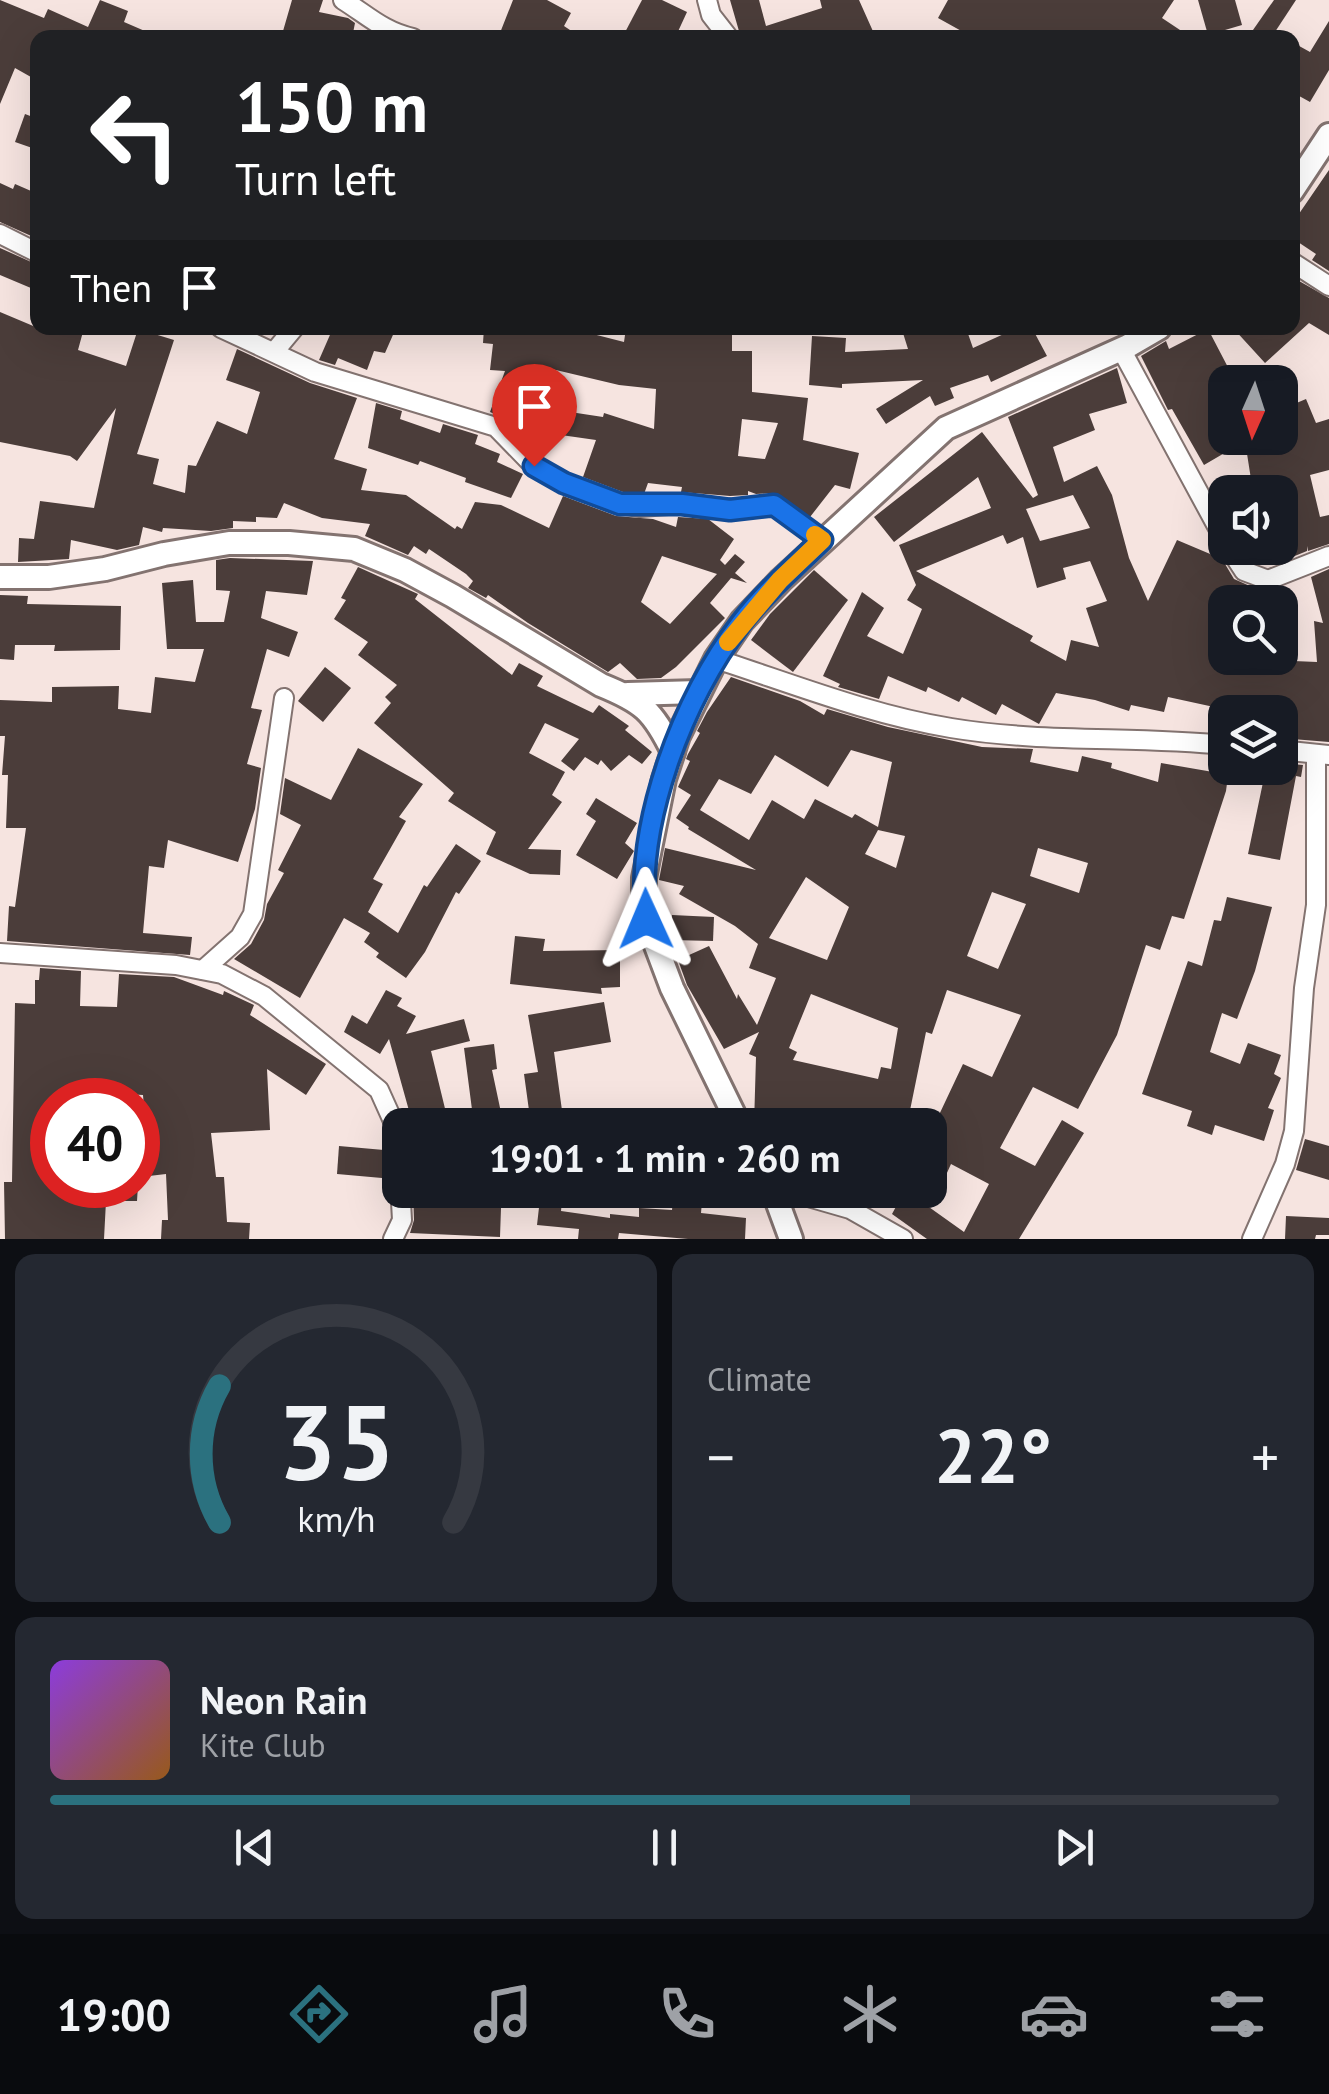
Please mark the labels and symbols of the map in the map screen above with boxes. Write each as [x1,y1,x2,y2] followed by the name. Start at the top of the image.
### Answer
[492,364,577,467] pin
[1208,365,1298,455] north arrow
[594,867,698,971] position arrow
[30,1078,160,1208] speed limit sign: 40

